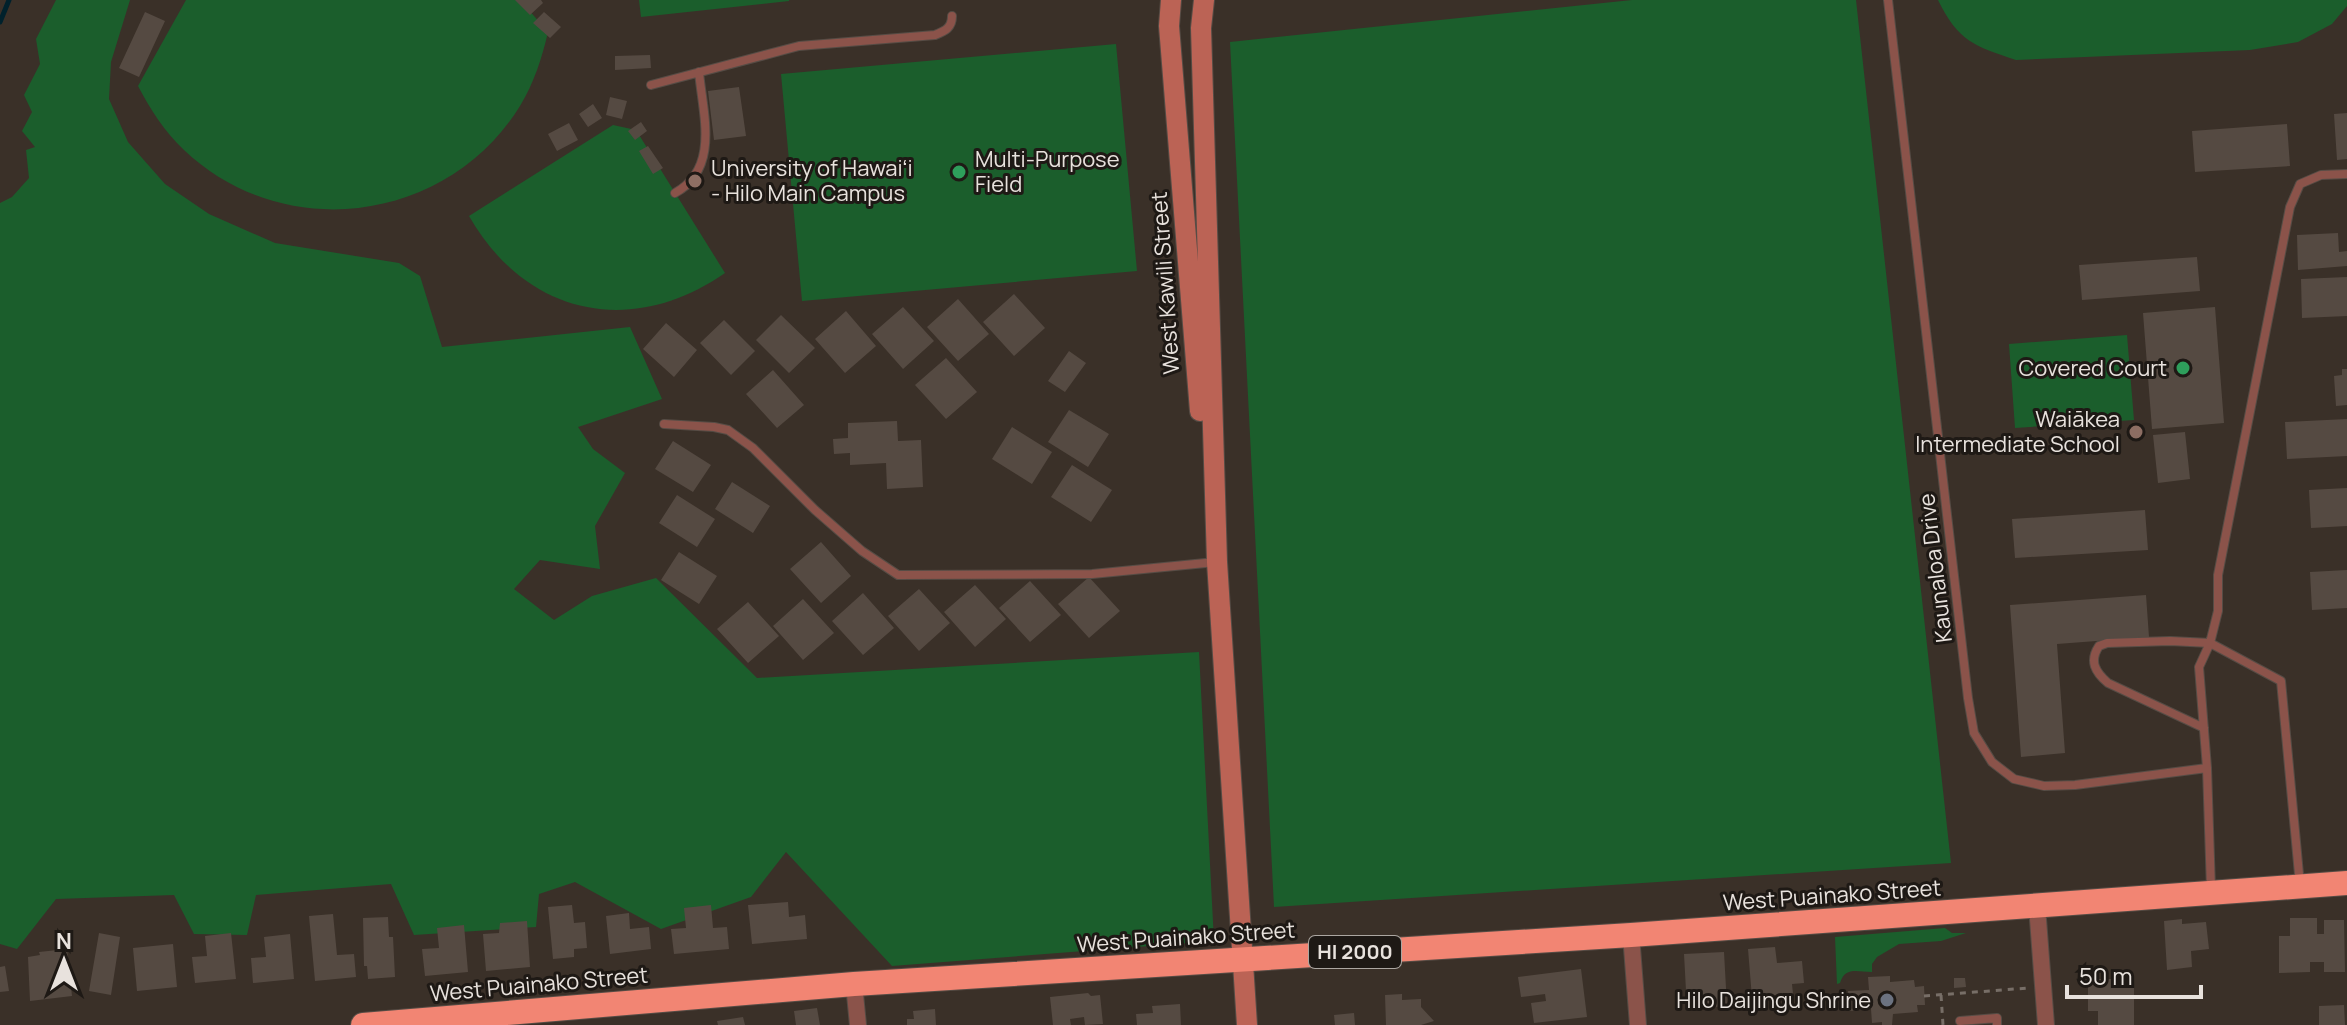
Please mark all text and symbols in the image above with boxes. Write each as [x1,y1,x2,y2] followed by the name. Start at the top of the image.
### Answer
[975,144,1120,199] place label: Multi-Purpose Field
[711,153,913,208] place label: University of Hawaiʻi - Hilo Main Campus
[950,163,968,181] marker: Multi-Purpose Field
[686,172,704,190] marker: University of Hawaiʻi - Hilo Main Campus
[1144,190,1186,375] street label: West Kawili Street
[2019,353,2167,383] place label: Covered Court
[2174,359,2192,377] marker: Covered Court
[1915,404,2120,459] place label: Waiākea Intermediate School
[2127,423,2145,441] marker: Waiākea Intermediate School
[1911,492,1959,644] street label: Kaunaloa Drive
[1722,872,1942,918] street label: West Puainako Street
[1076,914,1296,960] street label: West Puainako Street
[24,921,104,1001] north arrow
[56,926,72,956] text: N
[1309,936,1401,968] road number: HI 2000
[2067,949,2201,999] scale bar
[2079,959,2133,992] text: 50 m
[429,960,649,1008] street label: West Puainako Street
[1676,985,1871,1015] place label: Hilo Daijingu Shrine
[1878,991,1896,1009] marker: Hilo Daijingu Shrine

